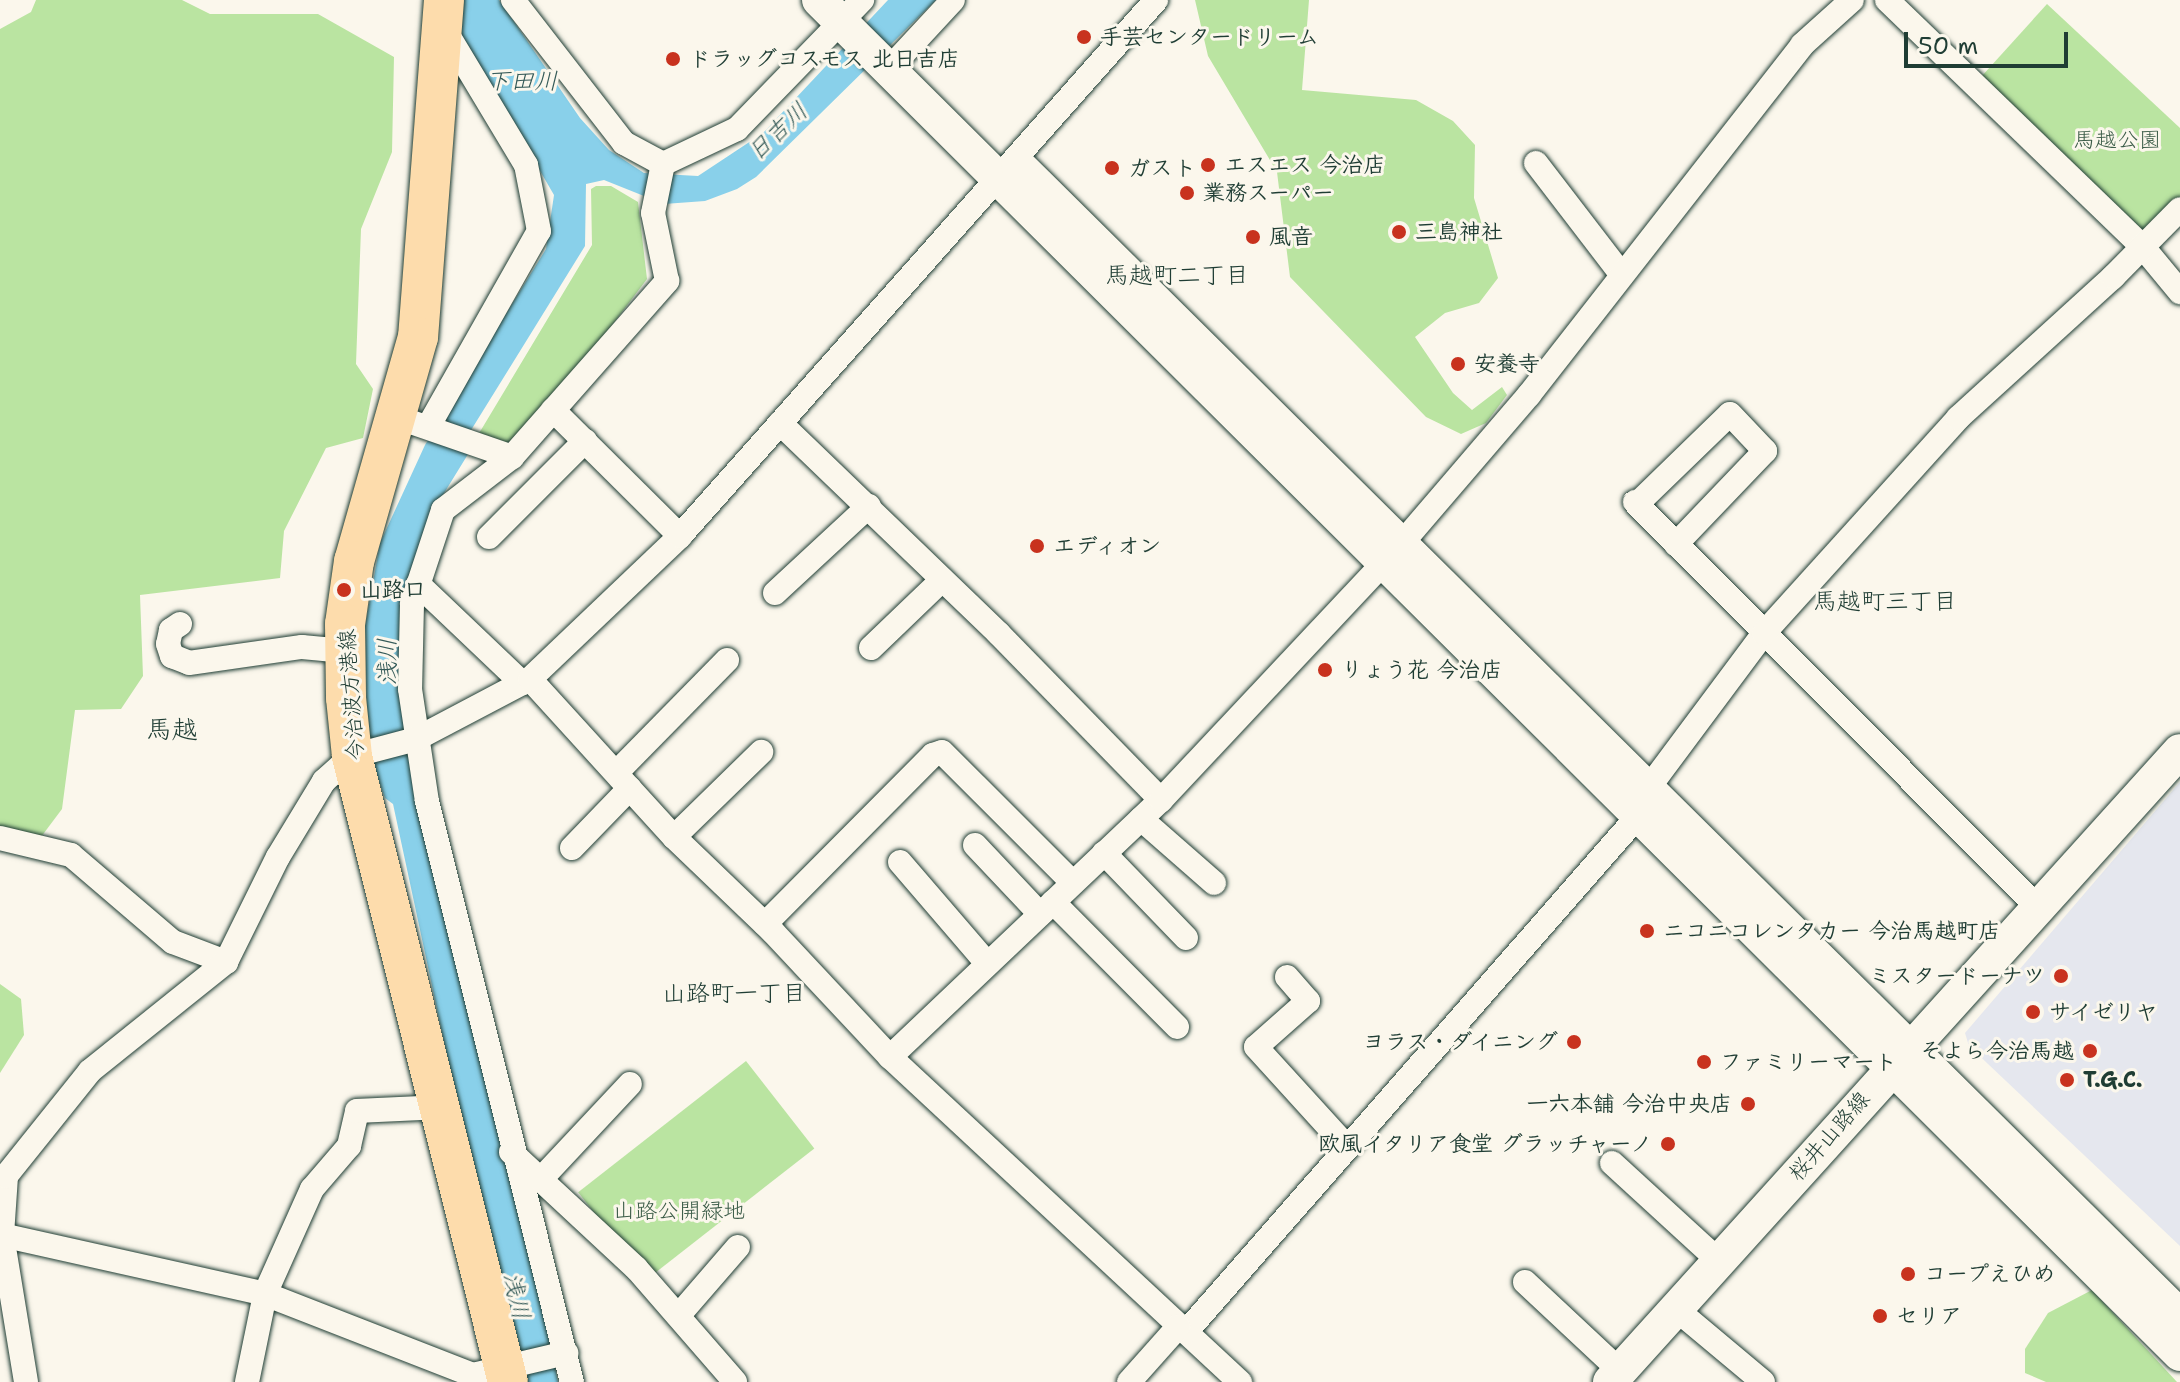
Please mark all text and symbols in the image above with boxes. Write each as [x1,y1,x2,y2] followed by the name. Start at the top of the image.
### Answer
[1908,16,2072,66] scale bar
[1100,24,1320,50] place label: 手芸センタードリーム
[1075,28,1093,46] marker: 手芸センタードリーム
[1918,30,1978,62] text: 50 m
[689,46,961,72] place label: ドラッグコスモス 北日吉店
[664,50,682,68] marker: ドラッグコスモス 北日吉店
[486,68,558,96] water label: 下田川
[742,97,814,167] water label: 日吉川
[2073,127,2161,153] park label: 馬越公園
[1224,152,1386,178] place label: エスエス 今治店
[1128,155,1194,181] place label: ガスト
[1199,156,1217,174] marker: エスエス 今治店
[1103,159,1121,177] marker: ガスト
[1203,180,1334,206] place label: 業務スーパー
[1178,184,1196,202] marker: 業務スーパー
[1415,219,1503,245] place label: 三島神社
[1390,223,1408,241] marker: 三島神社
[1269,224,1313,250] place label: 風音
[1244,228,1262,246] marker: 風音
[1105,262,1249,290] district label: 馬越町二丁目
[1474,351,1540,377] place label: 安養寺
[1449,355,1467,373] marker: 安養寺
[1053,533,1163,559] place label: エディオン
[1028,537,1046,555] marker: エディオン
[360,577,426,603] place label: 山路口
[335,581,353,599] marker: 山路口
[1813,588,1957,616] district label: 馬越町三丁目
[333,628,369,762] street label: 今治波方港線
[373,638,403,686] water label: 浅川
[1341,657,1503,683] place label: りょう花 今治店
[1316,661,1334,679] marker: りょう花 今治店
[146,713,198,745] district label: 馬越
[1663,918,2001,944] place label: ニコニコレンタカー 今治馬越町店
[1638,922,1656,940] marker: ニコニコレンタカー 今治馬越町店
[1869,963,2045,989] place label: ミスタードーナツ
[2052,967,2070,985] marker: ミスタードーナツ
[662,980,806,1008] district label: 山路町一丁目
[2049,999,2159,1025] place label: サイゼリヤ
[2024,1003,2042,1021] marker: サイゼリヤ
[1360,1029,1558,1055] place label: ヨラス・ダイニング
[1565,1033,1583,1051] marker: ヨラス・ダイニング
[1920,1038,2074,1064] place label: そよら今治馬越
[2081,1042,2099,1060] marker: そよら今治馬越
[1720,1049,1896,1075] place label: ファミリーマート
[1695,1053,1713,1071] marker: ファミリーマート
[2083,1067,2143,1093] place label: T.G.C.
[2058,1071,2076,1089] marker: T.G.C.
[1783,1086,1875,1186] street label: 桜井山路線
[1526,1091,1732,1117] place label: 一六本舗 今治中央店
[1739,1095,1757,1113] marker: 一六本舗 今治中央店
[1314,1131,1652,1157] place label: 欧風イタリア食堂 グラッチャーノ
[1659,1135,1677,1153] marker: 欧風イタリア食堂 グラッチャーノ
[613,1198,745,1224] park label: 山路公開緑地
[1924,1261,2056,1287] place label: コープえひめ
[1899,1265,1917,1283] marker: コープえひめ
[497,1269,535,1323] water label: 浅川
[1896,1303,1962,1329] place label: セリア
[1871,1307,1889,1325] marker: セリア

